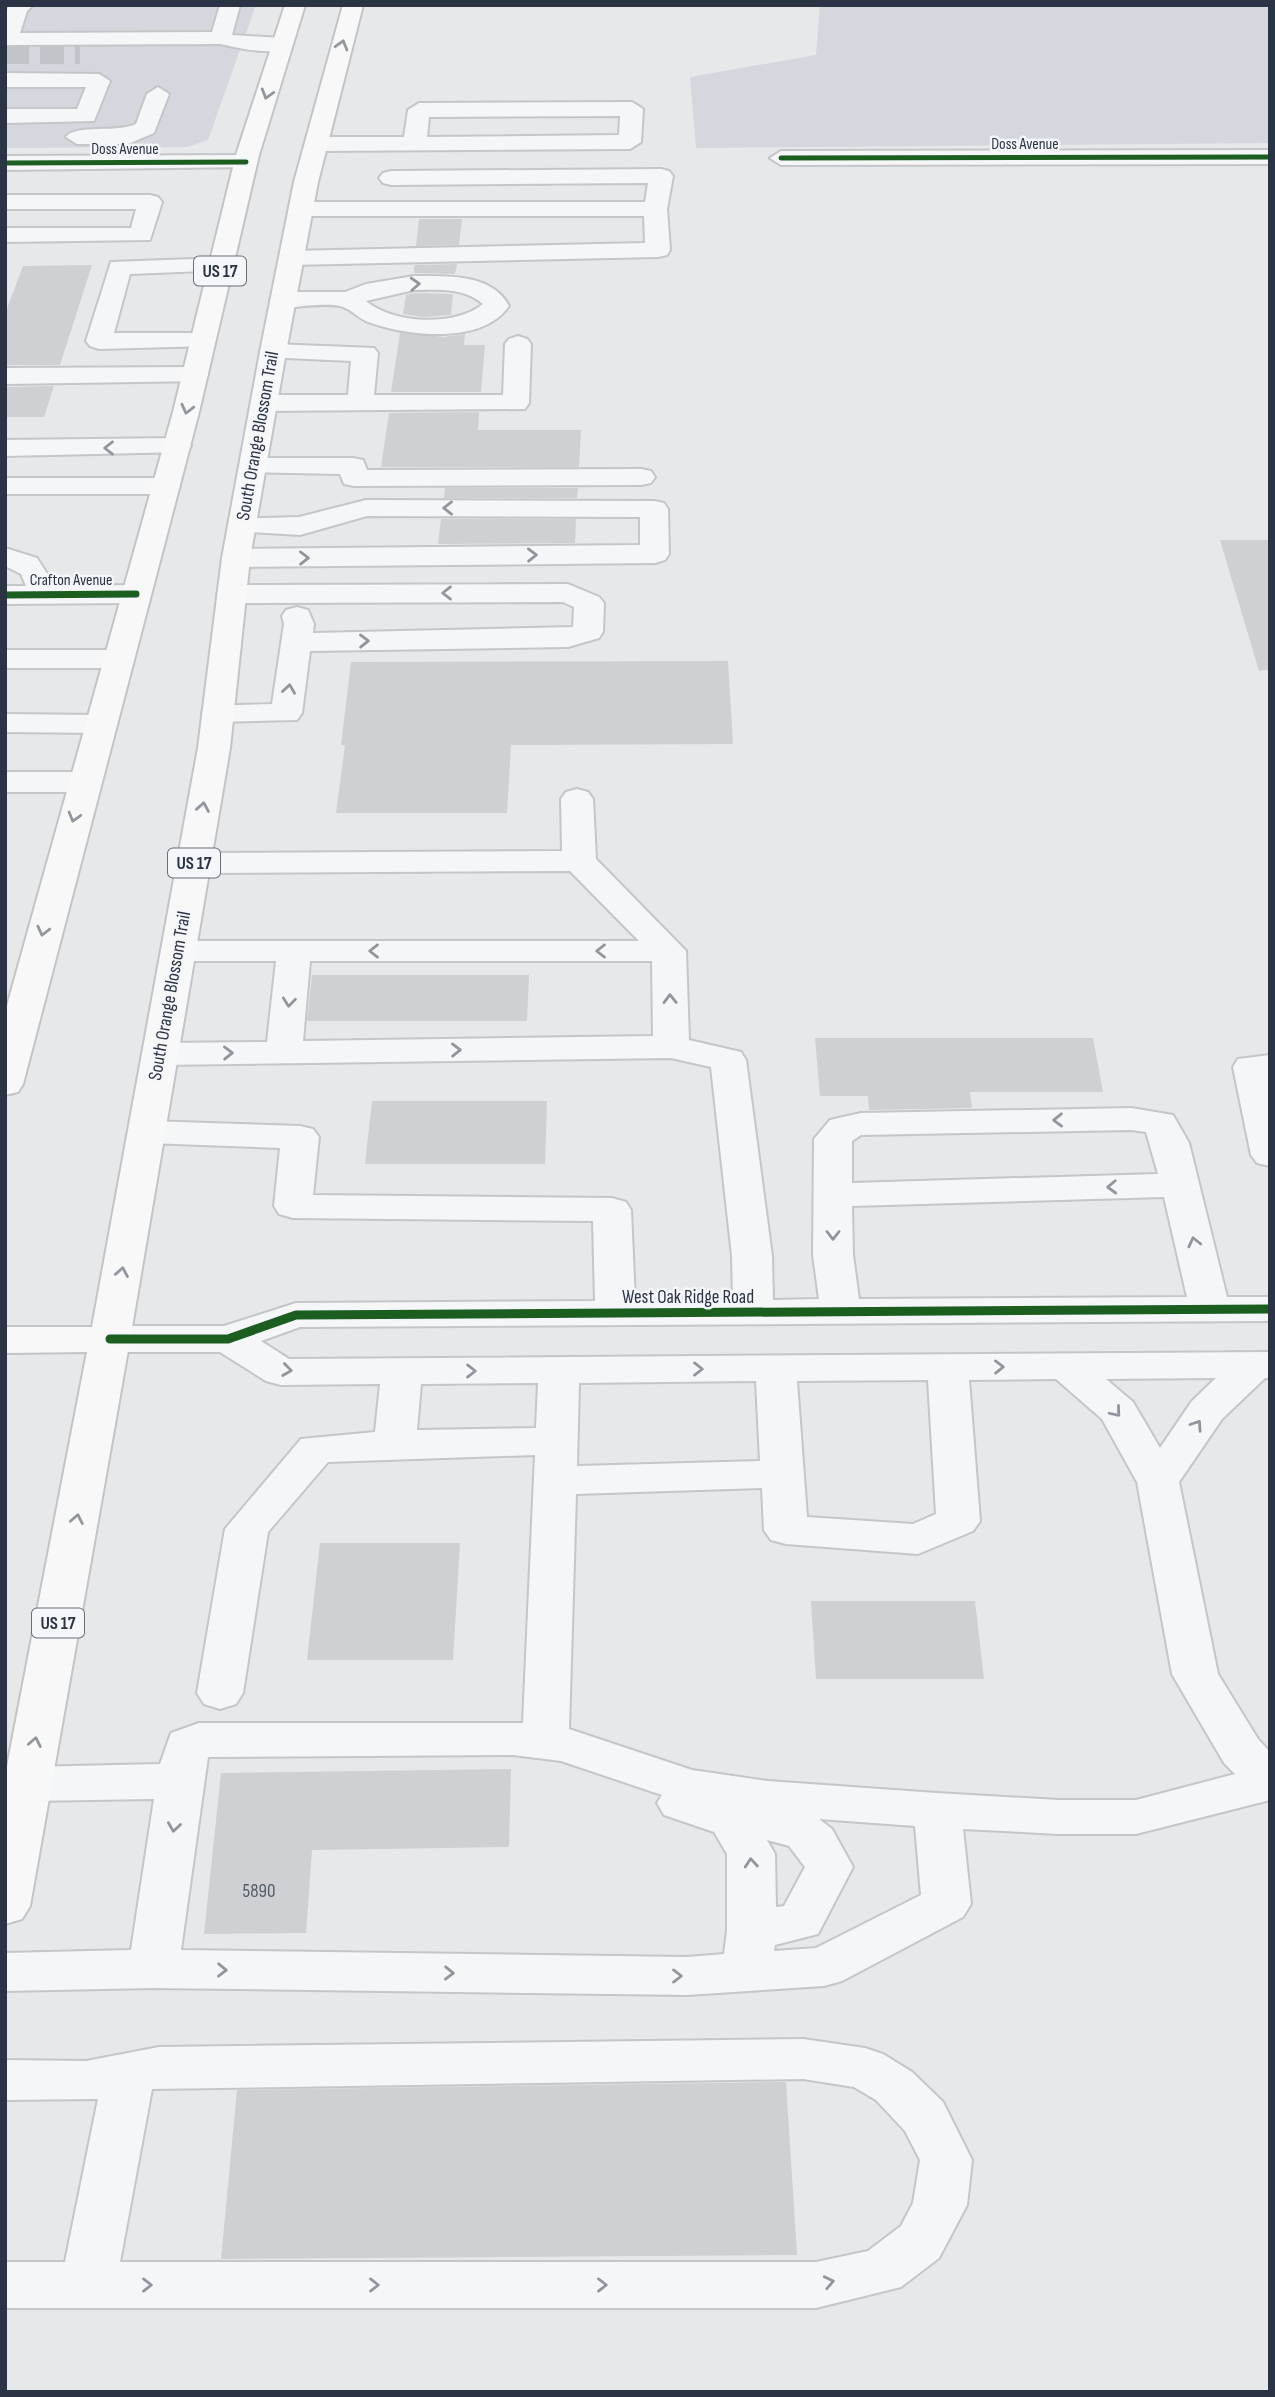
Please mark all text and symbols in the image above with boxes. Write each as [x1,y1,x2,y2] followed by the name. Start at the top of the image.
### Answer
[334,39,348,51] one-way arrow
[260,87,275,99] one-way arrow
[991,135,1059,154] street label: Doss Avenue
[91,140,159,159] street label: Doss Avenue
[194,256,246,286] road number: US 17
[410,276,421,291] one-way arrow
[232,350,284,522] street label: South Orange Blossom Trail
[181,403,195,415] one-way arrow
[103,440,114,456] one-way arrow
[442,500,452,516] one-way arrow
[527,547,538,563] one-way arrow
[300,550,310,566] one-way arrow
[30,571,112,590] street label: Crafton Avenue
[441,586,452,601] one-way arrow
[359,633,369,649] one-way arrow
[282,683,297,694] one-way arrow
[195,801,210,813] one-way arrow
[68,810,83,822] one-way arrow
[168,848,220,878] road number: US 17
[144,910,196,1082] street label: South Orange Blossom Trail
[37,925,51,937] one-way arrow
[368,943,378,959] one-way arrow
[595,943,606,959] one-way arrow
[662,994,678,1004] one-way arrow
[282,997,297,1008] one-way arrow
[451,1042,461,1058] one-way arrow
[223,1046,234,1061] one-way arrow
[1052,1113,1063,1128] one-way arrow
[1106,1179,1117,1194] one-way arrow
[825,1230,841,1240] one-way arrow
[1187,1237,1202,1249] one-way arrow
[114,1266,129,1278] one-way arrow
[622,1286,754,1309] street label: West Oak Ridge Road
[994,1359,1005,1375] one-way arrow
[693,1361,704,1377] one-way arrow
[281,1362,293,1377] one-way arrow
[466,1363,476,1379] one-way arrow
[1108,1404,1120,1417] one-way arrow
[1188,1420,1201,1433] one-way arrow
[69,1513,84,1525] one-way arrow
[32,1608,84,1638] road number: US 17
[27,1737,42,1749] one-way arrow
[167,1821,182,1832] one-way arrow
[744,1857,759,1868] one-way arrow
[243,1880,275,1903] house number: 5890
[217,1962,227,1978] one-way arrow
[444,1965,455,1981] one-way arrow
[671,1968,682,1983] one-way arrow
[823,2276,835,2291] one-way arrow
[142,2277,153,2293] one-way arrow
[370,2277,380,2293] one-way arrow
[597,2277,608,2293] one-way arrow

